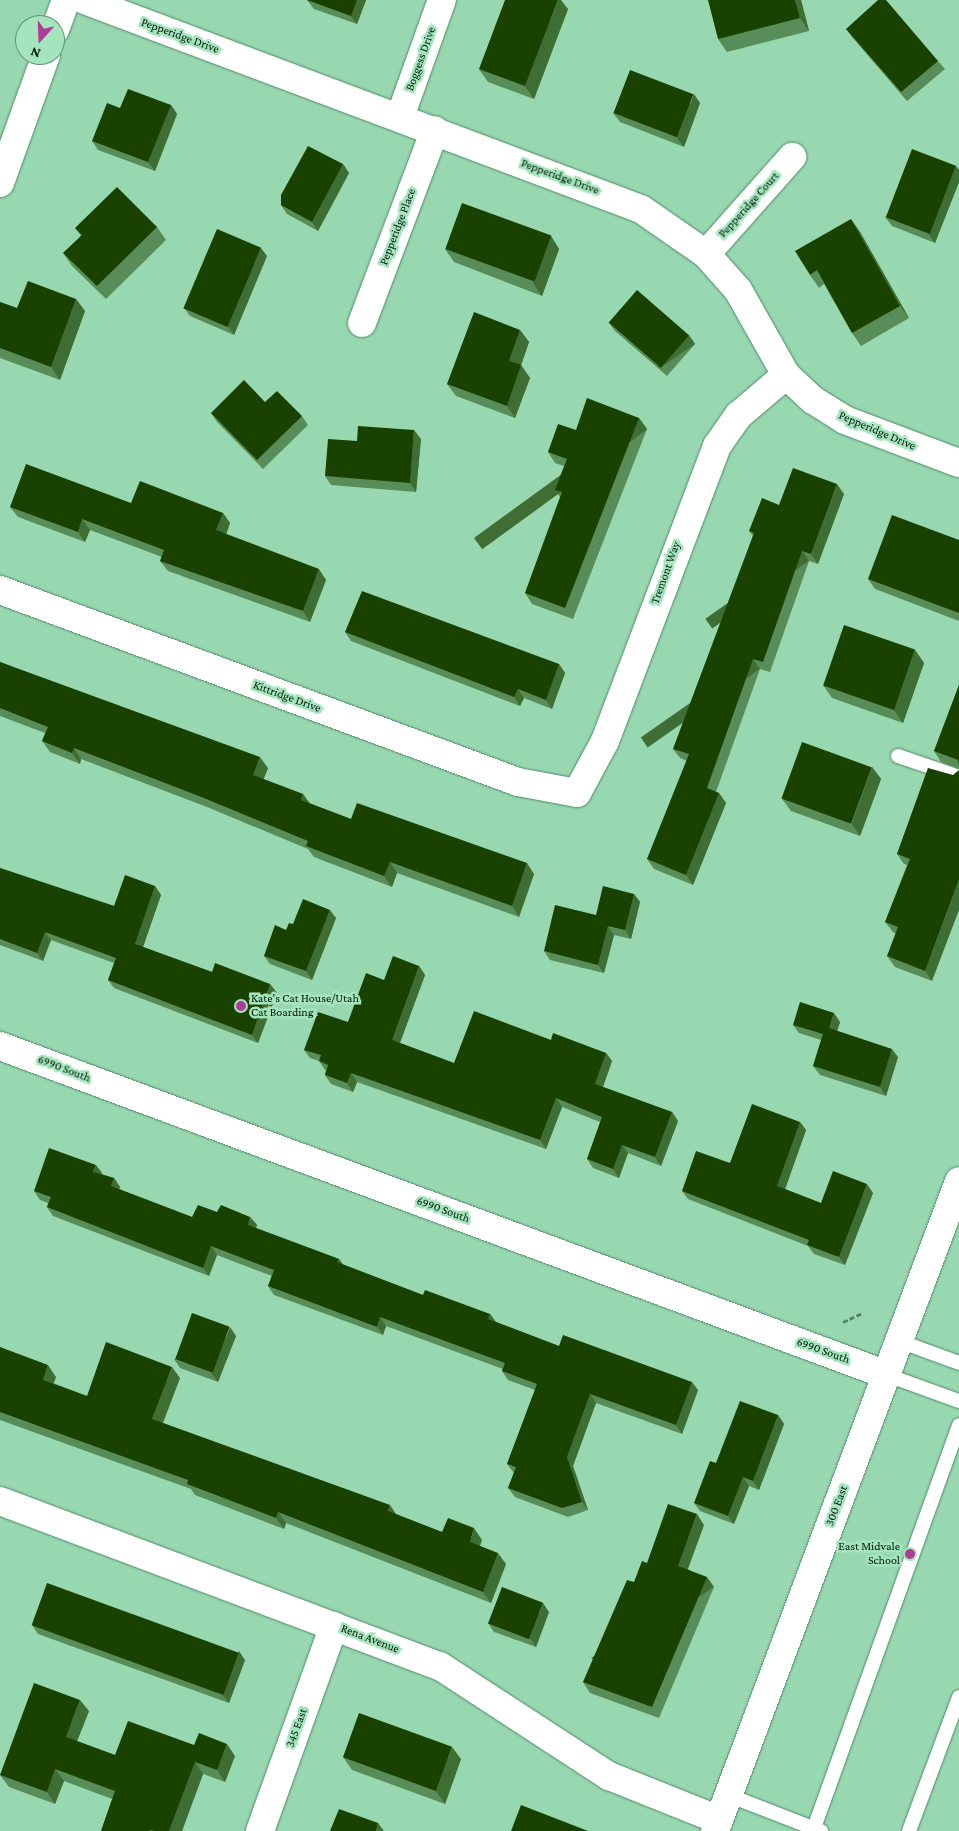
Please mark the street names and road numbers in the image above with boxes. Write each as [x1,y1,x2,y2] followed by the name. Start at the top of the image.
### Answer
[139,15,221,57] street label: Pepperidge Drive
[403,25,439,93] street label: Boggess Drive
[519,156,601,198] street label: Pepperidge Drive
[716,169,782,241] street label: Pepperidge Court
[377,187,419,267] street label: Pepperidge Place
[836,408,918,454] street label: Pepperidge Drive
[648,540,684,606] street label: Tremont Way
[251,678,323,716] street label: Kittridge Drive
[36,1052,92,1086] street label: 6990 South
[415,1194,471,1226] street label: 6990 South
[795,1335,851,1367] street label: 6990 South
[823,1484,851,1528] street label: 300 East
[339,1621,401,1657] street label: Rena Avenue
[283,1707,311,1749] street label: 345 East

